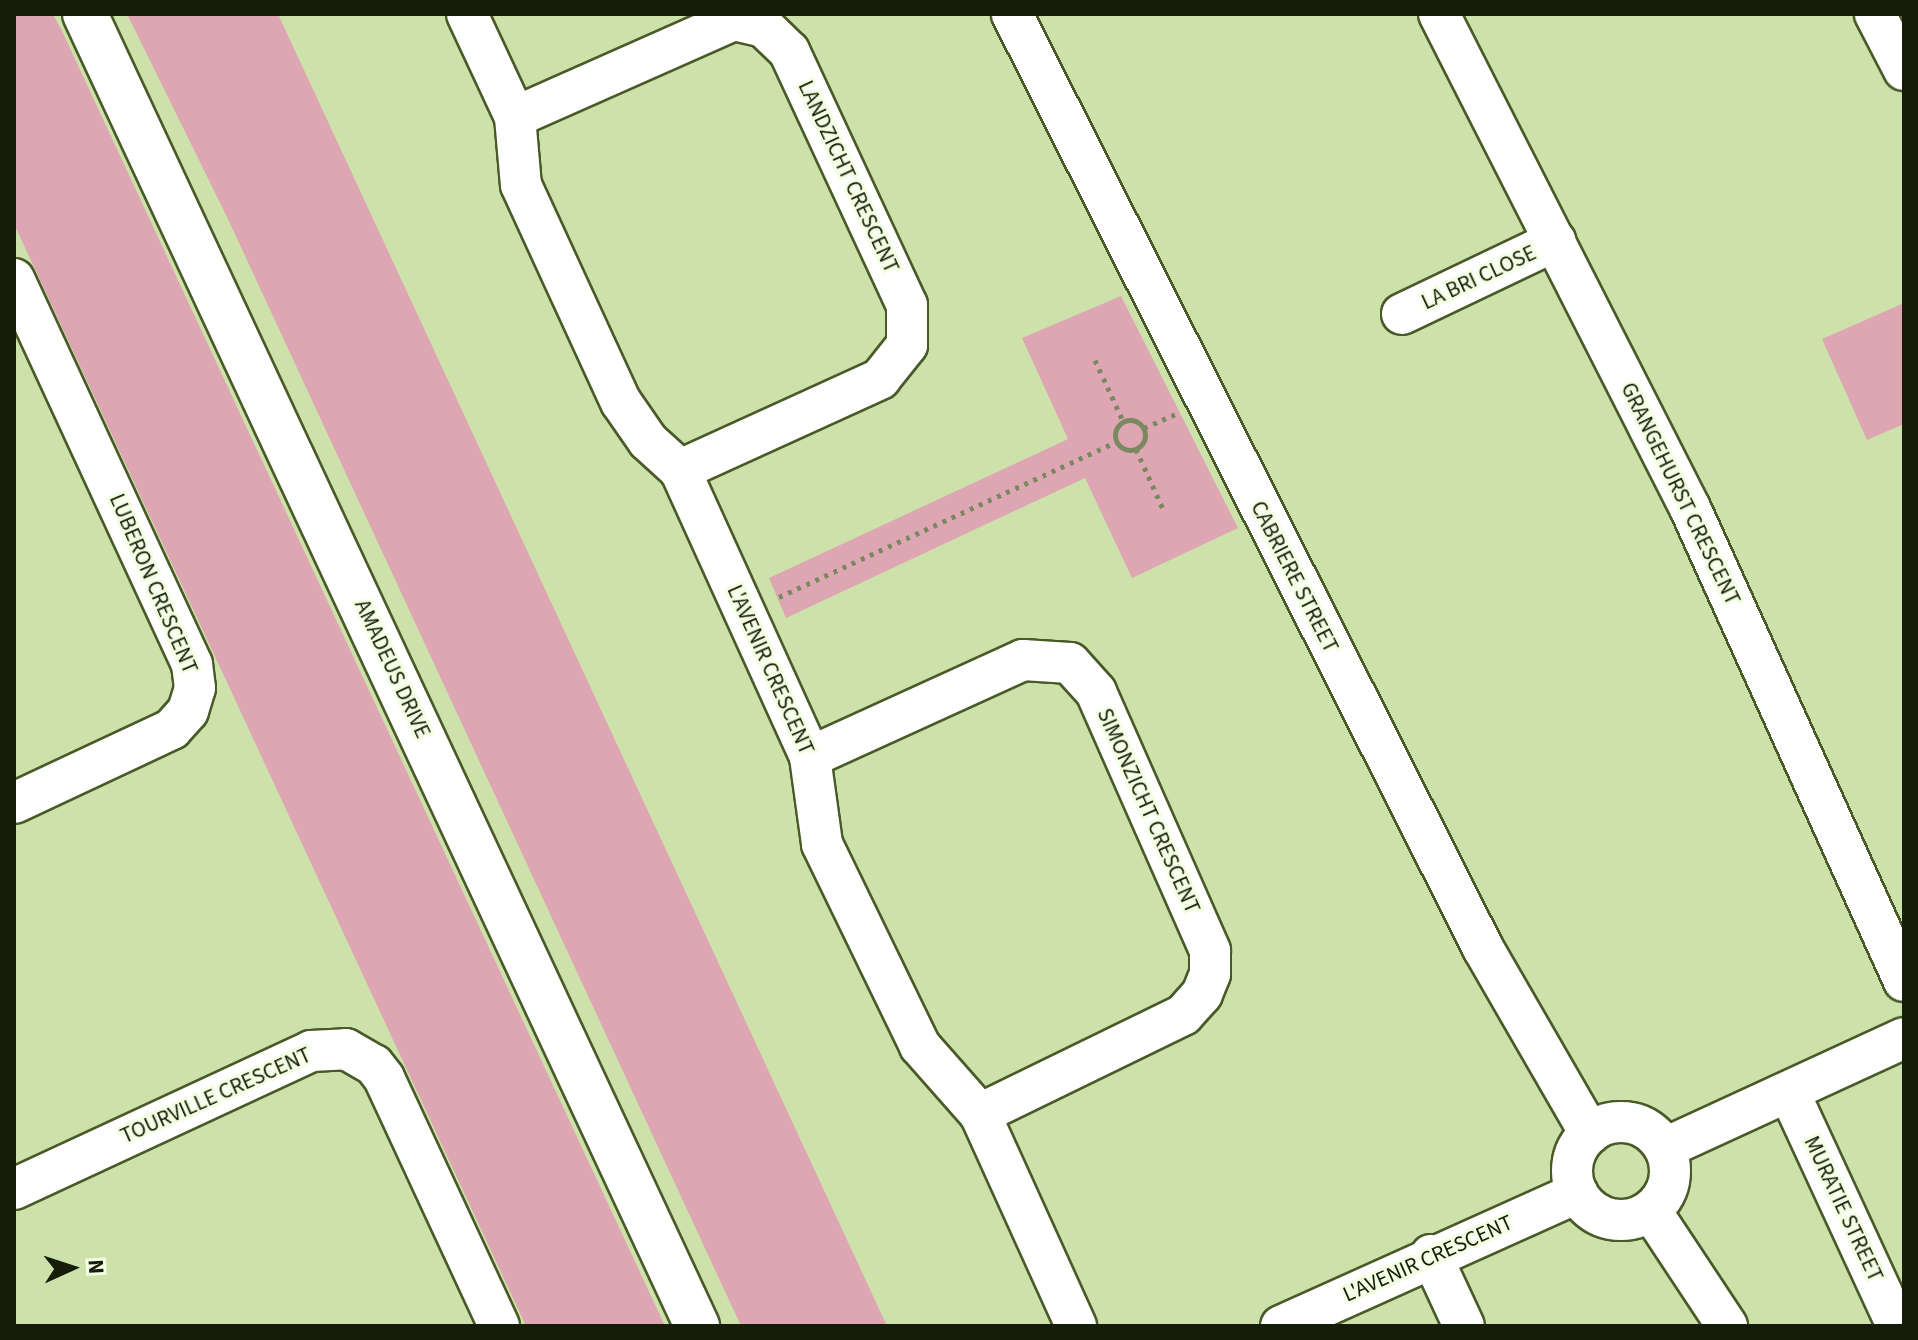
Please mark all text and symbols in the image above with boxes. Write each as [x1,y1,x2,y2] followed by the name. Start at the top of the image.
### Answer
[792,77,904,277] street label: LANDZICHT CRESCENT
[1418,240,1540,316] street label: LA BRI CLOSE
[1615,378,1745,610] street label: GRANGEHURST CRESCENT
[103,490,203,678] street label: LUBERON CRESCENT
[1244,497,1344,657] street label: CABRIERE STREET
[721,581,819,759] street label: L'AVENIR CRESCENT
[348,596,436,742] street label: AMADEUS DRIVE
[1091,704,1205,918] street label: SIMONZICHT CRESCENT
[117,1042,315,1150] street label: TOURVILLE CRESCENT
[1798,1132,1888,1286] street label: MURATIE STREET
[1339,1210,1517,1308] street label: L'AVENIR CRESCENT
[32,1228,112,1308] north arrow
[80,1259,112,1275] text: N

